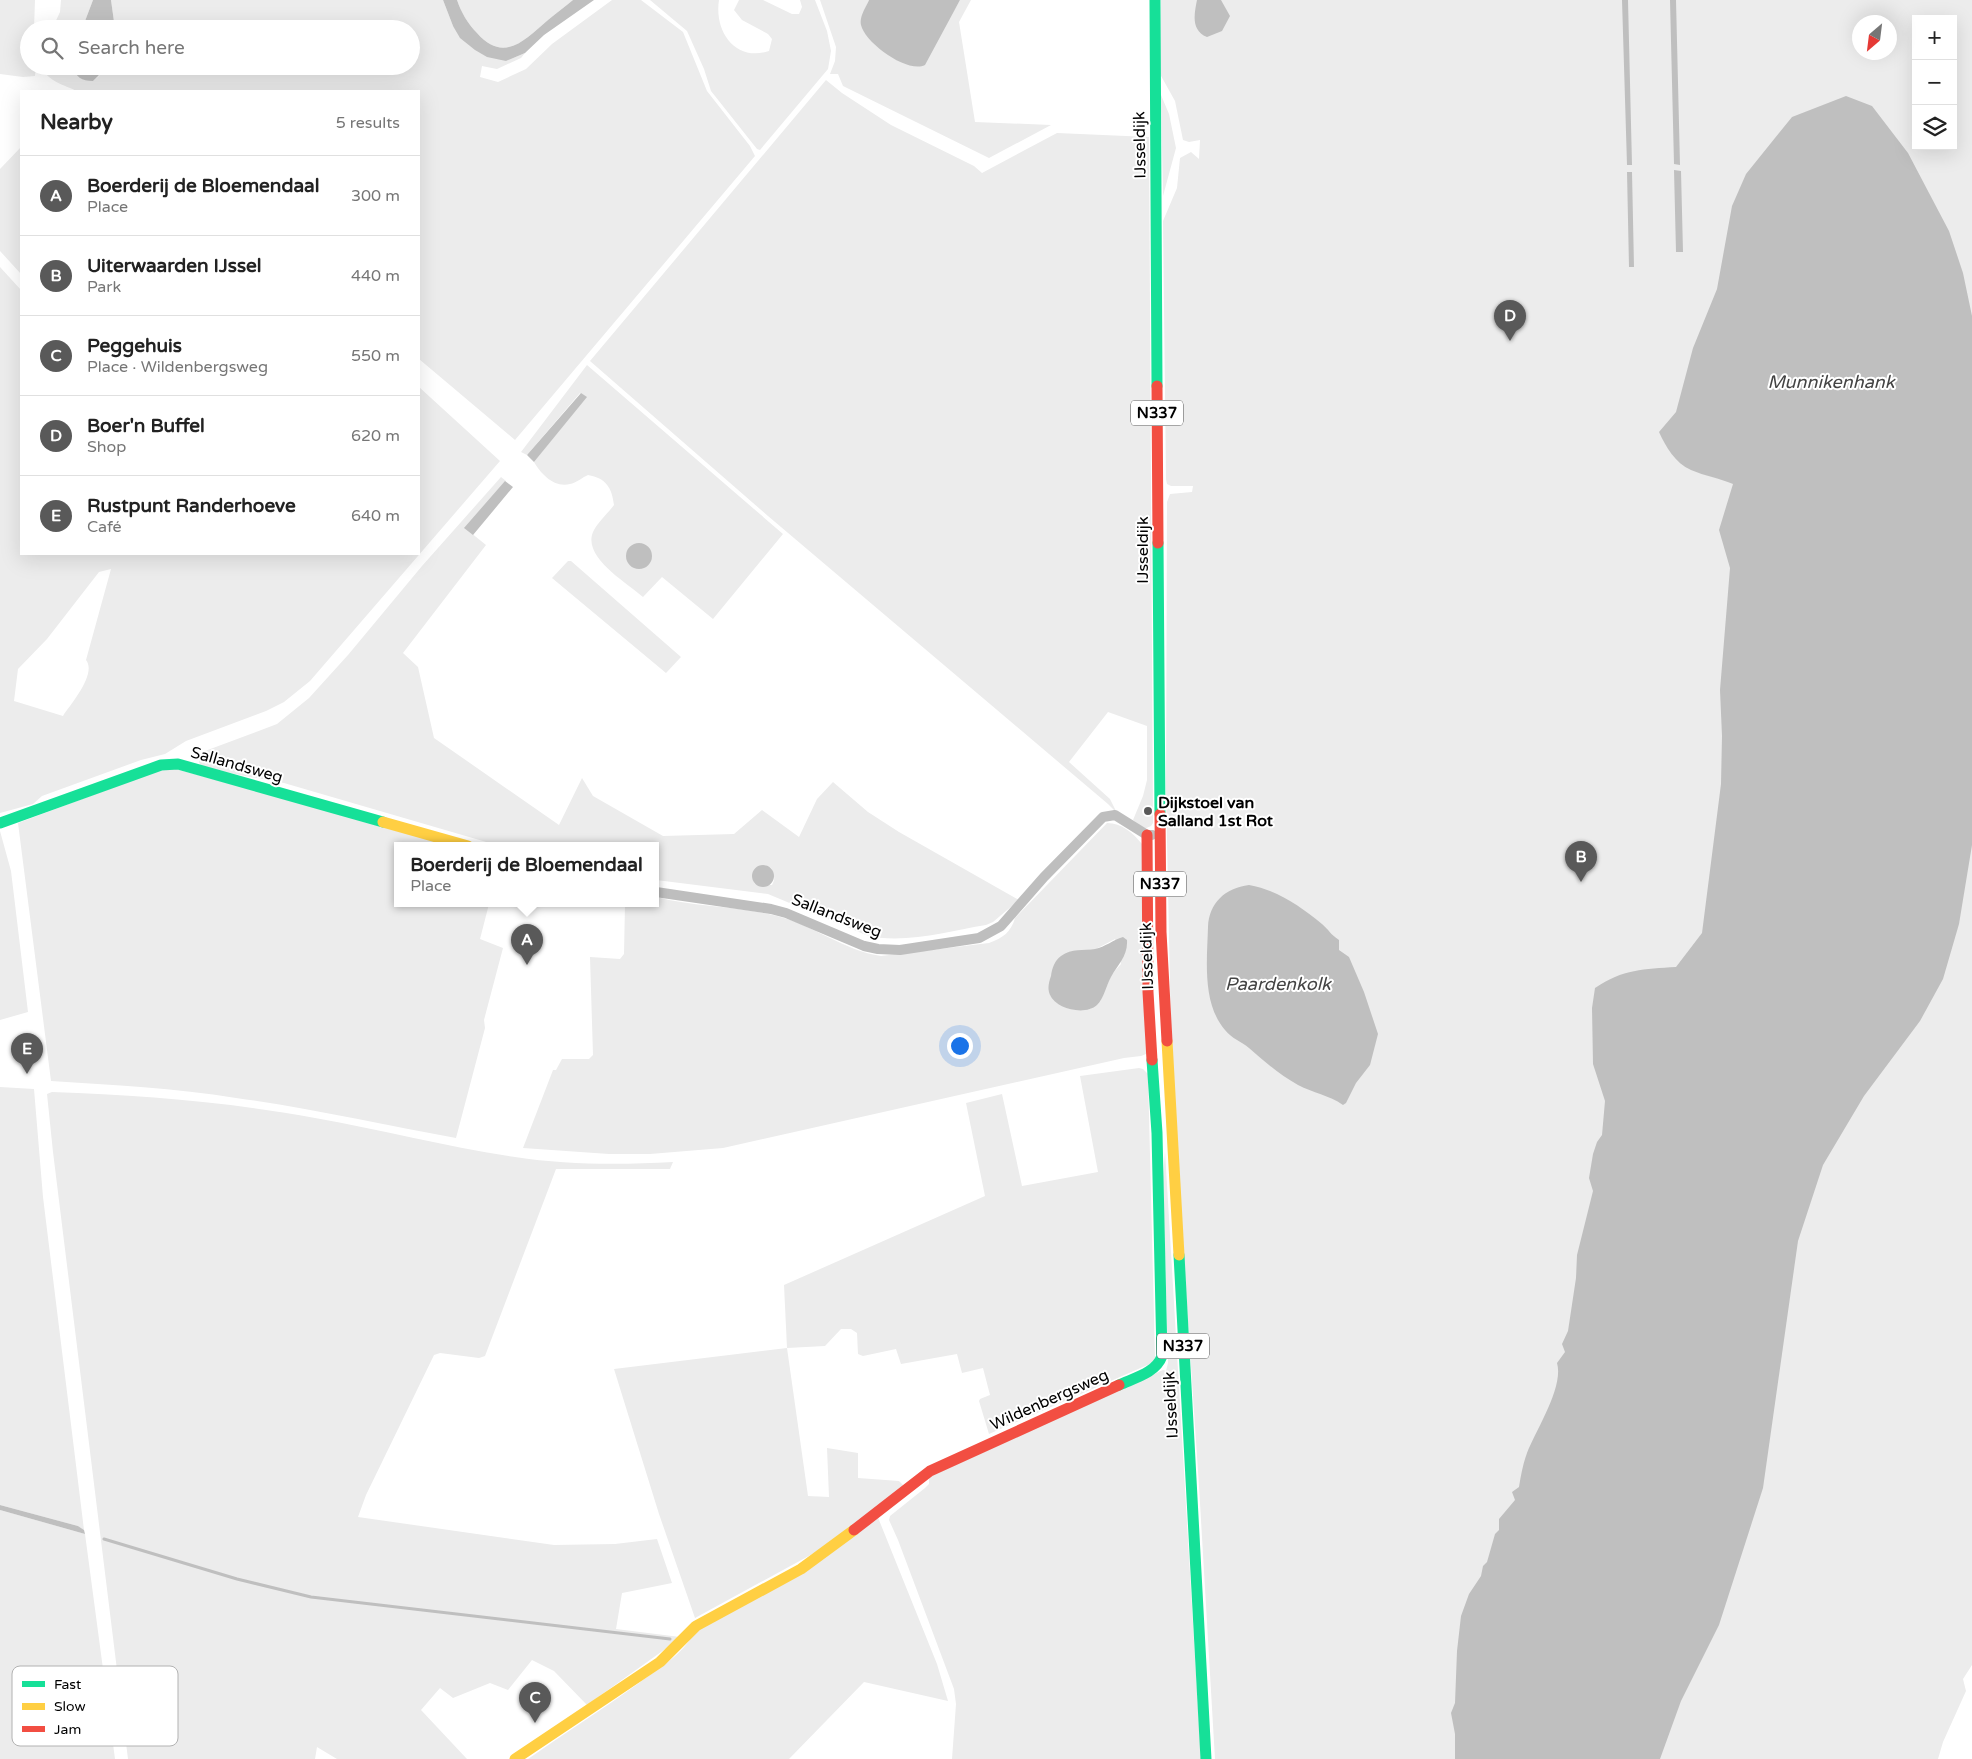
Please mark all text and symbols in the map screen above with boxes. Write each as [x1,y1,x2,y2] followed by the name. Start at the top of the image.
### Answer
[1852,15,1897,60] north arrow
[1912,15,1957,150] map controls
[1912,15,1957,60] button: +
[20,20,420,75] search box
[38,34,66,62] icon: search
[78,37,185,59] text: Search here
[1912,60,1957,105] button: −
[1912,105,1957,150] button: layers
[40,110,113,135] text: Nearby
[1129,111,1151,179] street label: IJsseldijk
[336,113,400,133] text: 5 results
[87,175,320,197] text: Boerderij de Bloemendaal
[50,186,62,206] text: A
[351,186,400,206] text: 300 m
[87,197,128,217] text: Place
[87,255,262,277] text: Uiterwaarden IJssel
[50,266,62,286] text: B
[351,266,400,286] text: 440 m
[87,277,121,297] text: Park
[1494,300,1526,341] pin: D
[87,335,182,357] text: Peggehuis
[50,346,62,366] text: C
[351,346,400,366] text: 550 m
[87,357,268,377] text: Place · Wildenbergsweg
[1767,371,1896,393] water label: Munnikenhank
[1131,400,1183,426] road number: N337
[87,415,205,437] text: Boer'n Buffel
[50,426,62,446] text: D
[351,426,400,446] text: 620 m
[87,437,126,457] text: Shop
[87,495,296,517] text: Rustpunt Randerhoeve
[51,506,61,526] text: E
[351,506,400,526] text: 640 m
[1133,516,1153,584] street label: IJsseldijk
[87,517,122,537] text: Café
[188,742,285,788] street label: Sallandsweg
[1158,793,1274,831] place label: Dijkstoel van Salland 1st Rot
[1142,805,1154,817] marker: Dijkstoel van Salland 1st Rot
[1565,841,1597,882] pin: B
[394,842,659,907] popup
[410,854,643,876] text: Boerderij de Bloemendaal
[1134,872,1186,896] road number: N337
[410,876,451,896] text: Place
[789,890,885,942] street label: Sallandsweg
[1136,922,1158,990] street label: IJsseldijk
[511,924,543,965] pin: A
[1225,973,1332,995] water label: Paardenkolk
[11,1033,43,1074] pin: E
[947,1033,973,1059] your location
[1157,1334,1209,1358] road number: N337
[987,1365,1112,1435] street label: Wildenbergsweg
[1159,1371,1183,1439] street label: IJsseldijk
[12,1666,178,1746] legend
[54,1676,82,1693] text: Fast
[519,1682,551,1723] pin: C
[54,1698,86,1715] text: Slow
[54,1721,81,1738] text: Jam

